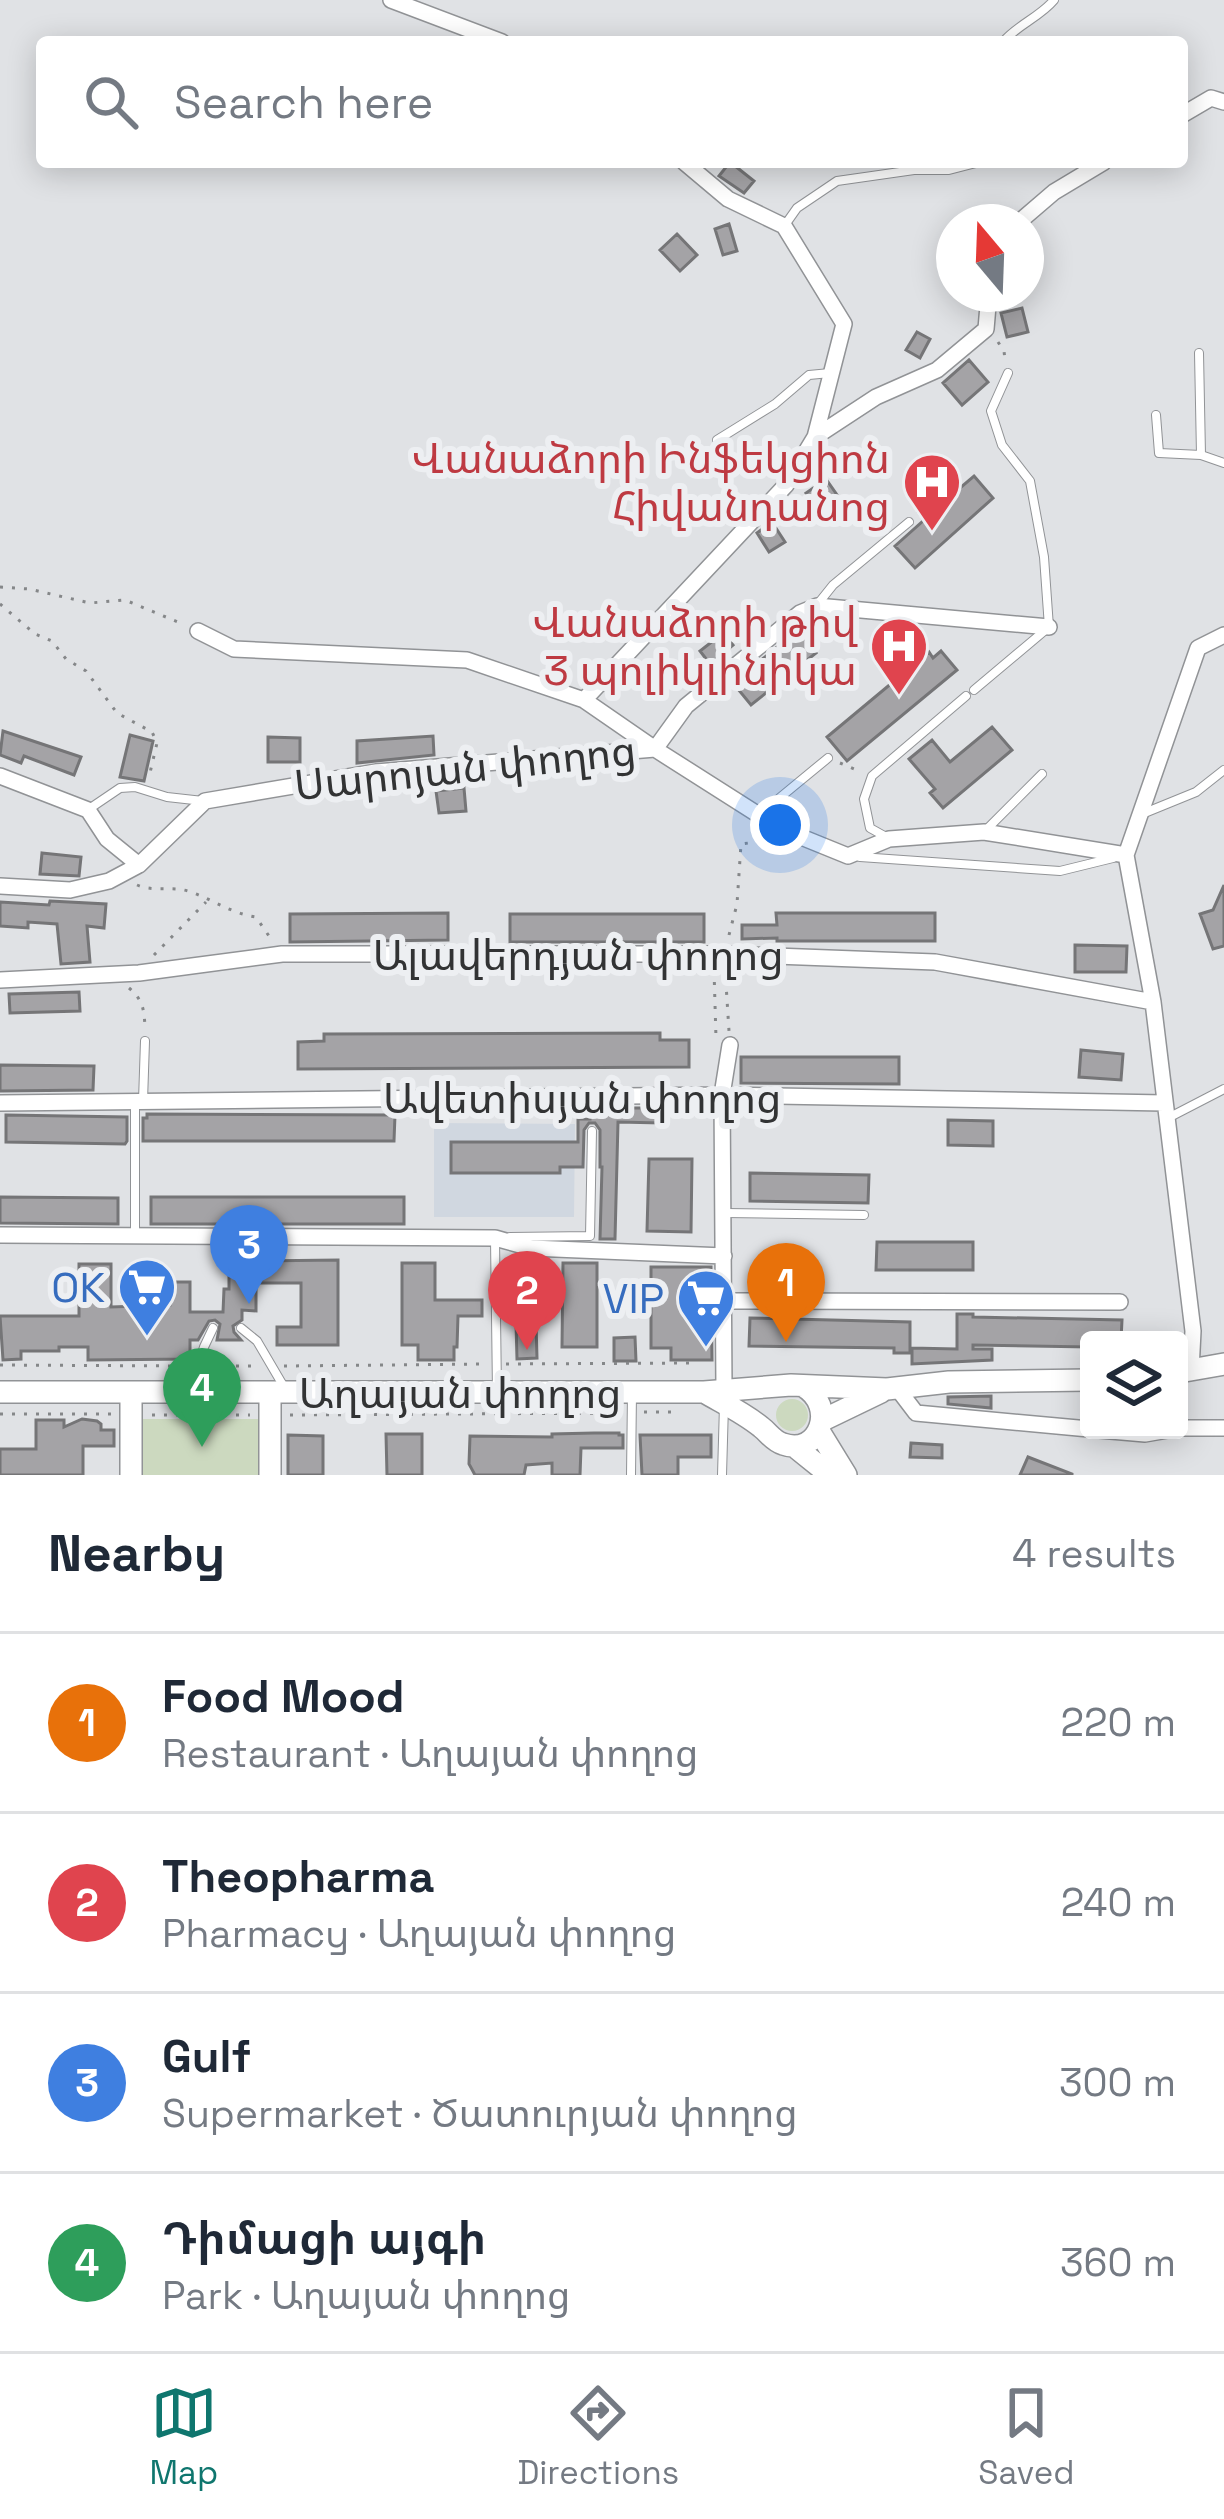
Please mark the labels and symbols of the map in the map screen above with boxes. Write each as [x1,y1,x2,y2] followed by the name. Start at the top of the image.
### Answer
[936,204,1044,312] north arrow
[411,432,890,533] place label: Վանաձորի Ինֆեկցիոն Հիվանդանոց
[901,451,963,533] hospital icon: Վանաձորի Ինֆեկցիոն Հիվանդանոց
[532,596,858,697] place label: Վանաձորի թիվ 3 պոլիկլինիկա
[868,615,930,697] hospital icon: Վանաձորի թիվ 3 պոլիկլինիկա
[291,724,639,812] street label: Սարոյան փողոց
[750,795,810,855] your location
[372,929,784,982] street label: Ալավերդյան փողոց
[383,1072,781,1125] street label: Ավետիսյան փողոց
[210,1205,288,1304] pin: 3
[747,1243,825,1342] pin: 1
[488,1251,566,1350] pin: 2
[116,1256,178,1338] supermarket icon: OK
[51,1261,105,1314] place label: OK
[675,1267,737,1349] supermarket icon: VIP
[603,1272,664,1325] place label: VIP
[163,1348,241,1447] pin: 4
[299,1367,621,1420] street label: Աղայան փողոց

